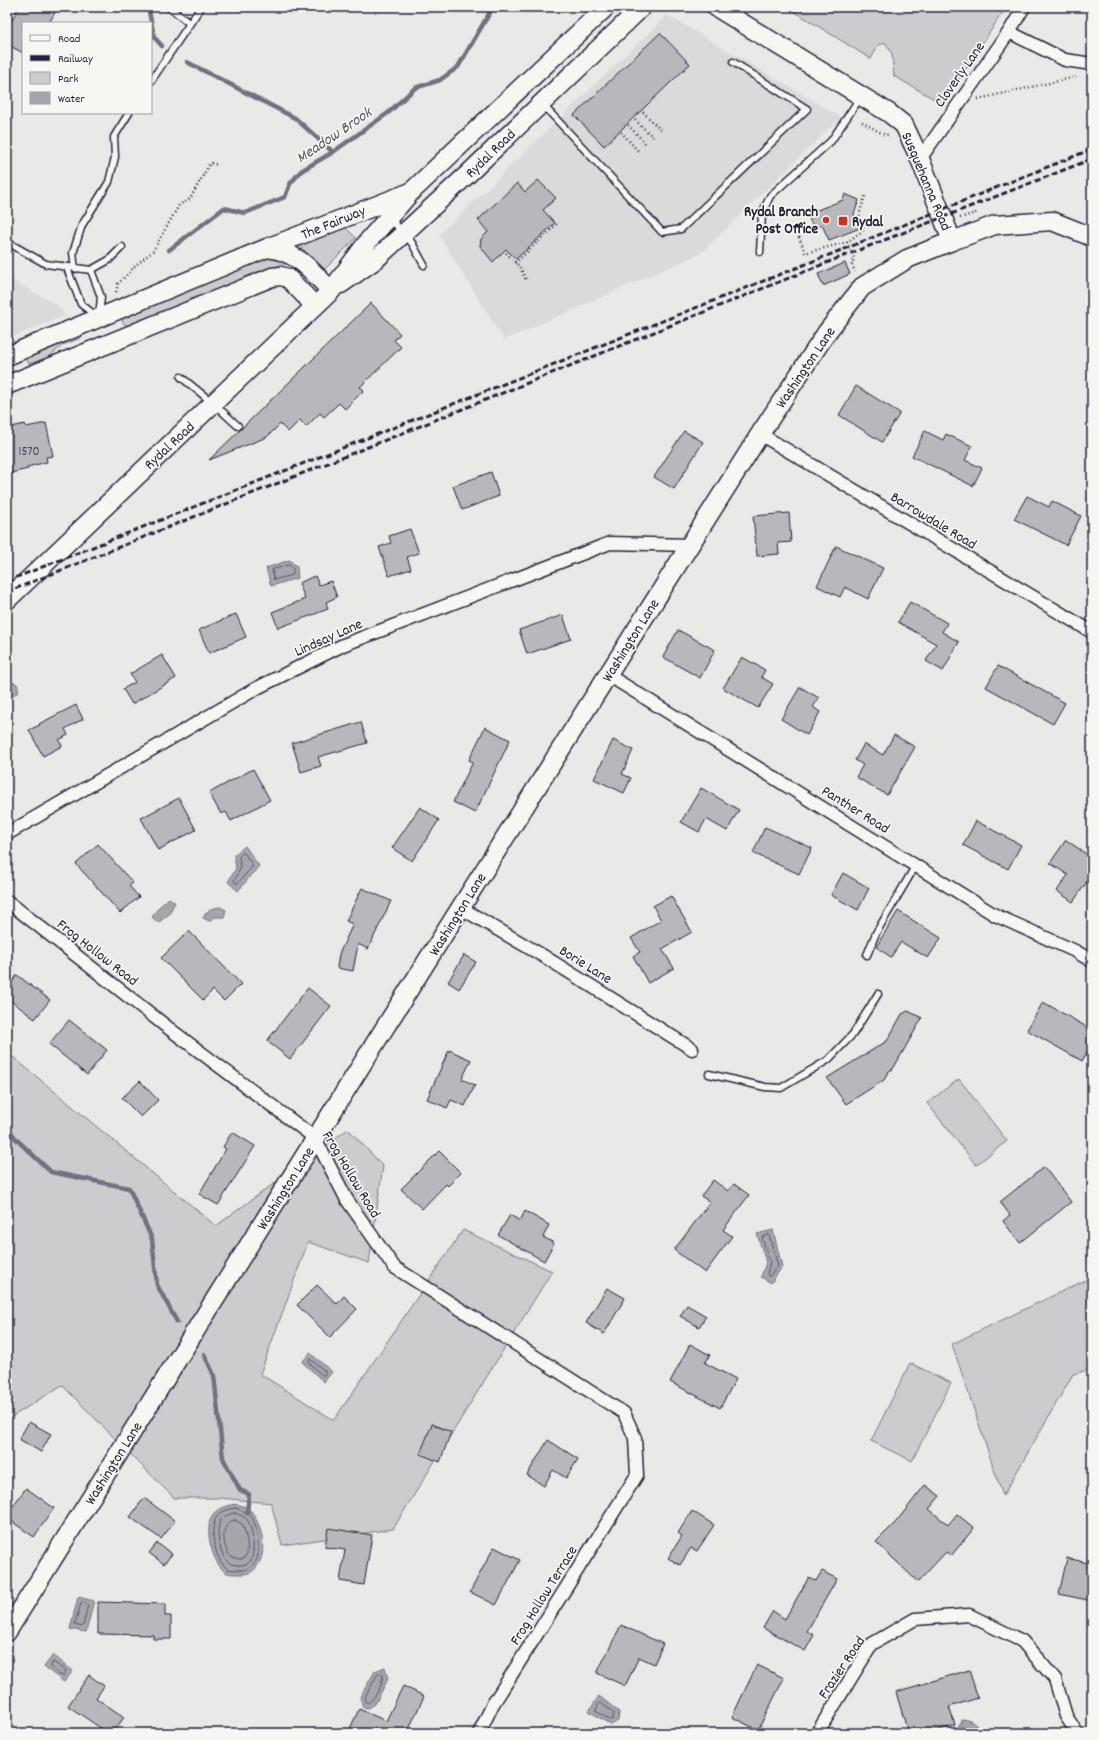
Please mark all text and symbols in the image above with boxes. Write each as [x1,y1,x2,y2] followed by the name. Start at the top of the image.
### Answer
[22,22,152,114] legend
[58,31,80,48] text: Road
[930,37,992,113] street label: Cloverly Lane
[58,51,94,68] text: Railway
[58,71,79,88] text: Park
[58,91,85,108] text: Water
[292,101,378,170] water label: Meadow Brook
[461,125,522,184] street label: Rydal Road
[894,129,956,235] street label: Susquehanna Road
[298,201,370,247] street label: The Fairway
[744,202,818,241] place label: Rydal Branch Post Office
[852,212,883,234] place label: Rydal
[821,215,831,225] marker: Rydal Branch Post Office
[837,215,849,227] marker: Rydal
[771,323,842,413] street label: Washington Lane
[140,417,201,476] street label: Rydal Road
[19,443,39,462] house number: 1570
[886,487,980,556] street label: Barrowdale Road
[597,595,666,687] street label: Washington Lane
[291,614,367,664] street label: Lindsay Lane
[817,781,893,840] street label: Panther Road
[424,869,493,961] street label: Washington Lane
[51,915,142,992] street label: Frog Hollow Road
[554,941,616,991] street label: Borie Lane
[316,1127,385,1223] street label: Frog Hollow Road
[252,1143,321,1235] street label: Washington Lane
[80,1418,149,1510] street label: Washington Lane
[505,1542,584,1650] street label: Frog Hollow Terrace
[814,1632,872,1704] street label: Frazier Road

